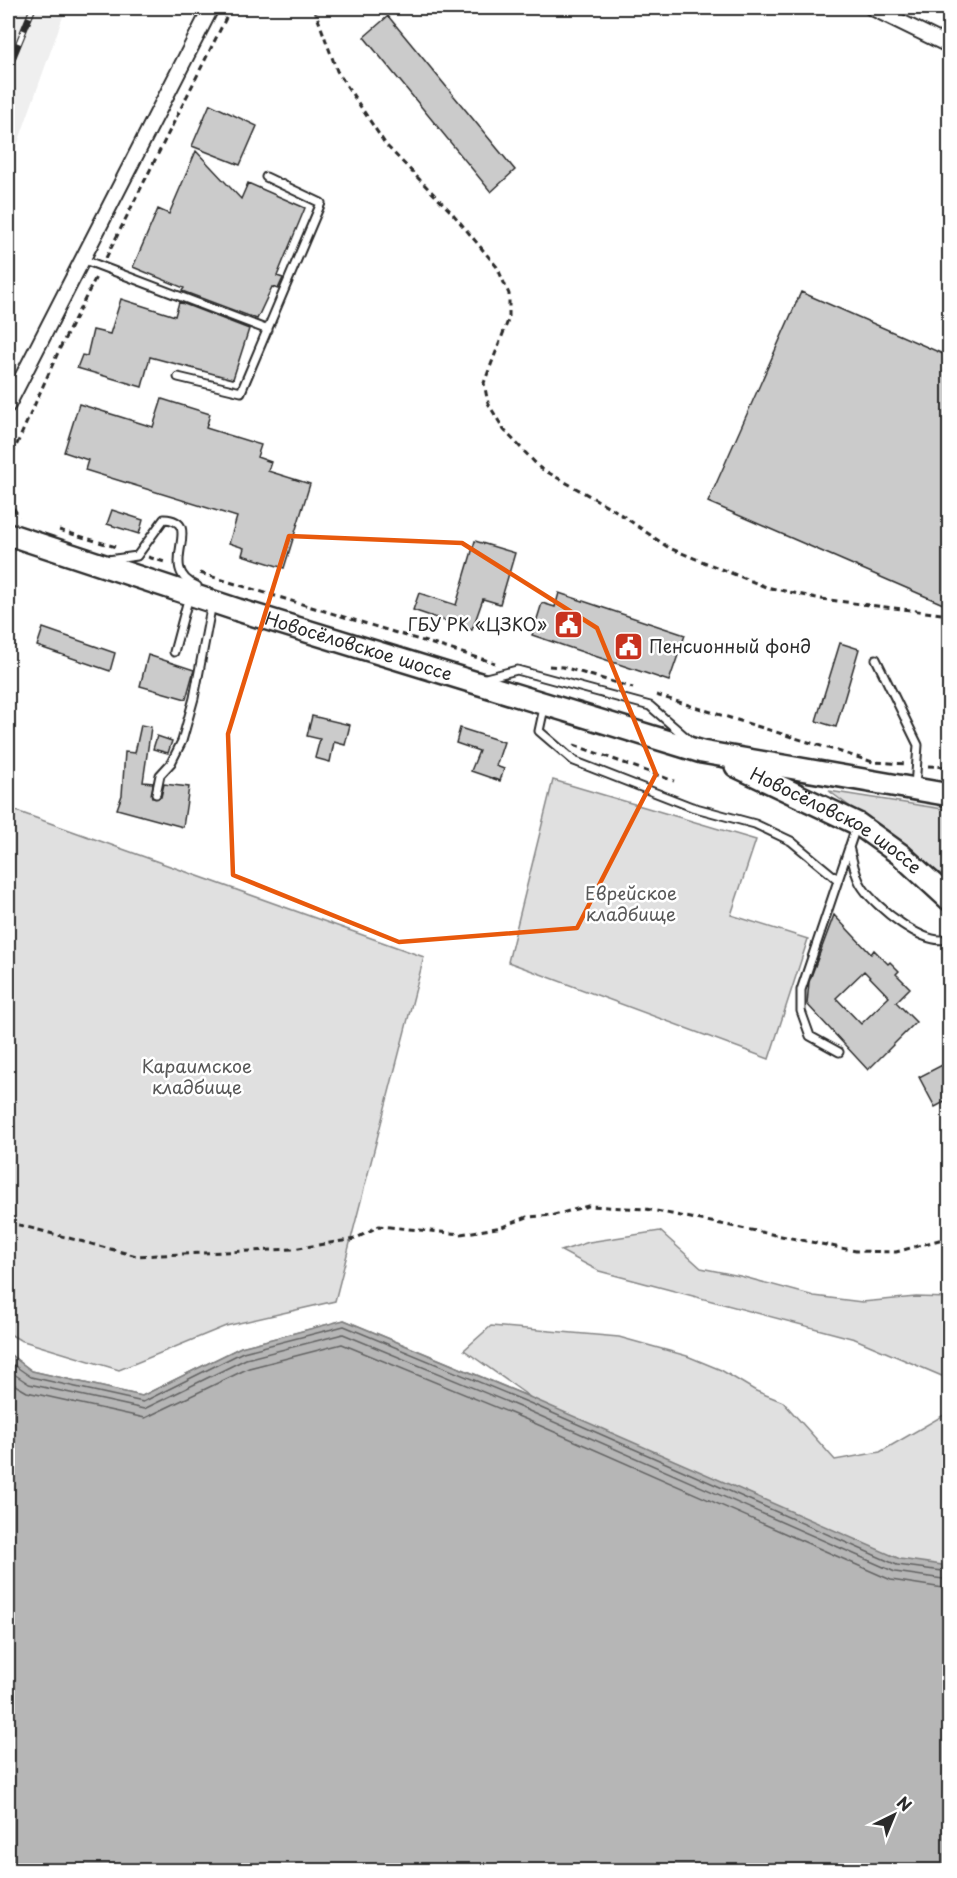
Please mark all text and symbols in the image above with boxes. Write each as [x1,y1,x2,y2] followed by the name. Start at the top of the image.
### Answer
[262,604,456,687] street label: Новосёловское шоссе
[552,609,584,641] public building icon: ГБУ РК «ЦЗКО»
[408,610,547,637] place label: ГБУ РК «ЦЗКО»
[612,631,644,663] public building icon: Пенсионный фонд
[649,632,811,659] place label: Пенсионный фонд
[746,760,928,880] street label: Новосёловское шоссе
[585,879,677,927] park label: Еврейское кладбище
[142,1052,252,1100] park label: Караимское кладбище
[864,1785,924,1845] north arrow
[892,1790,918,1816] text: N

